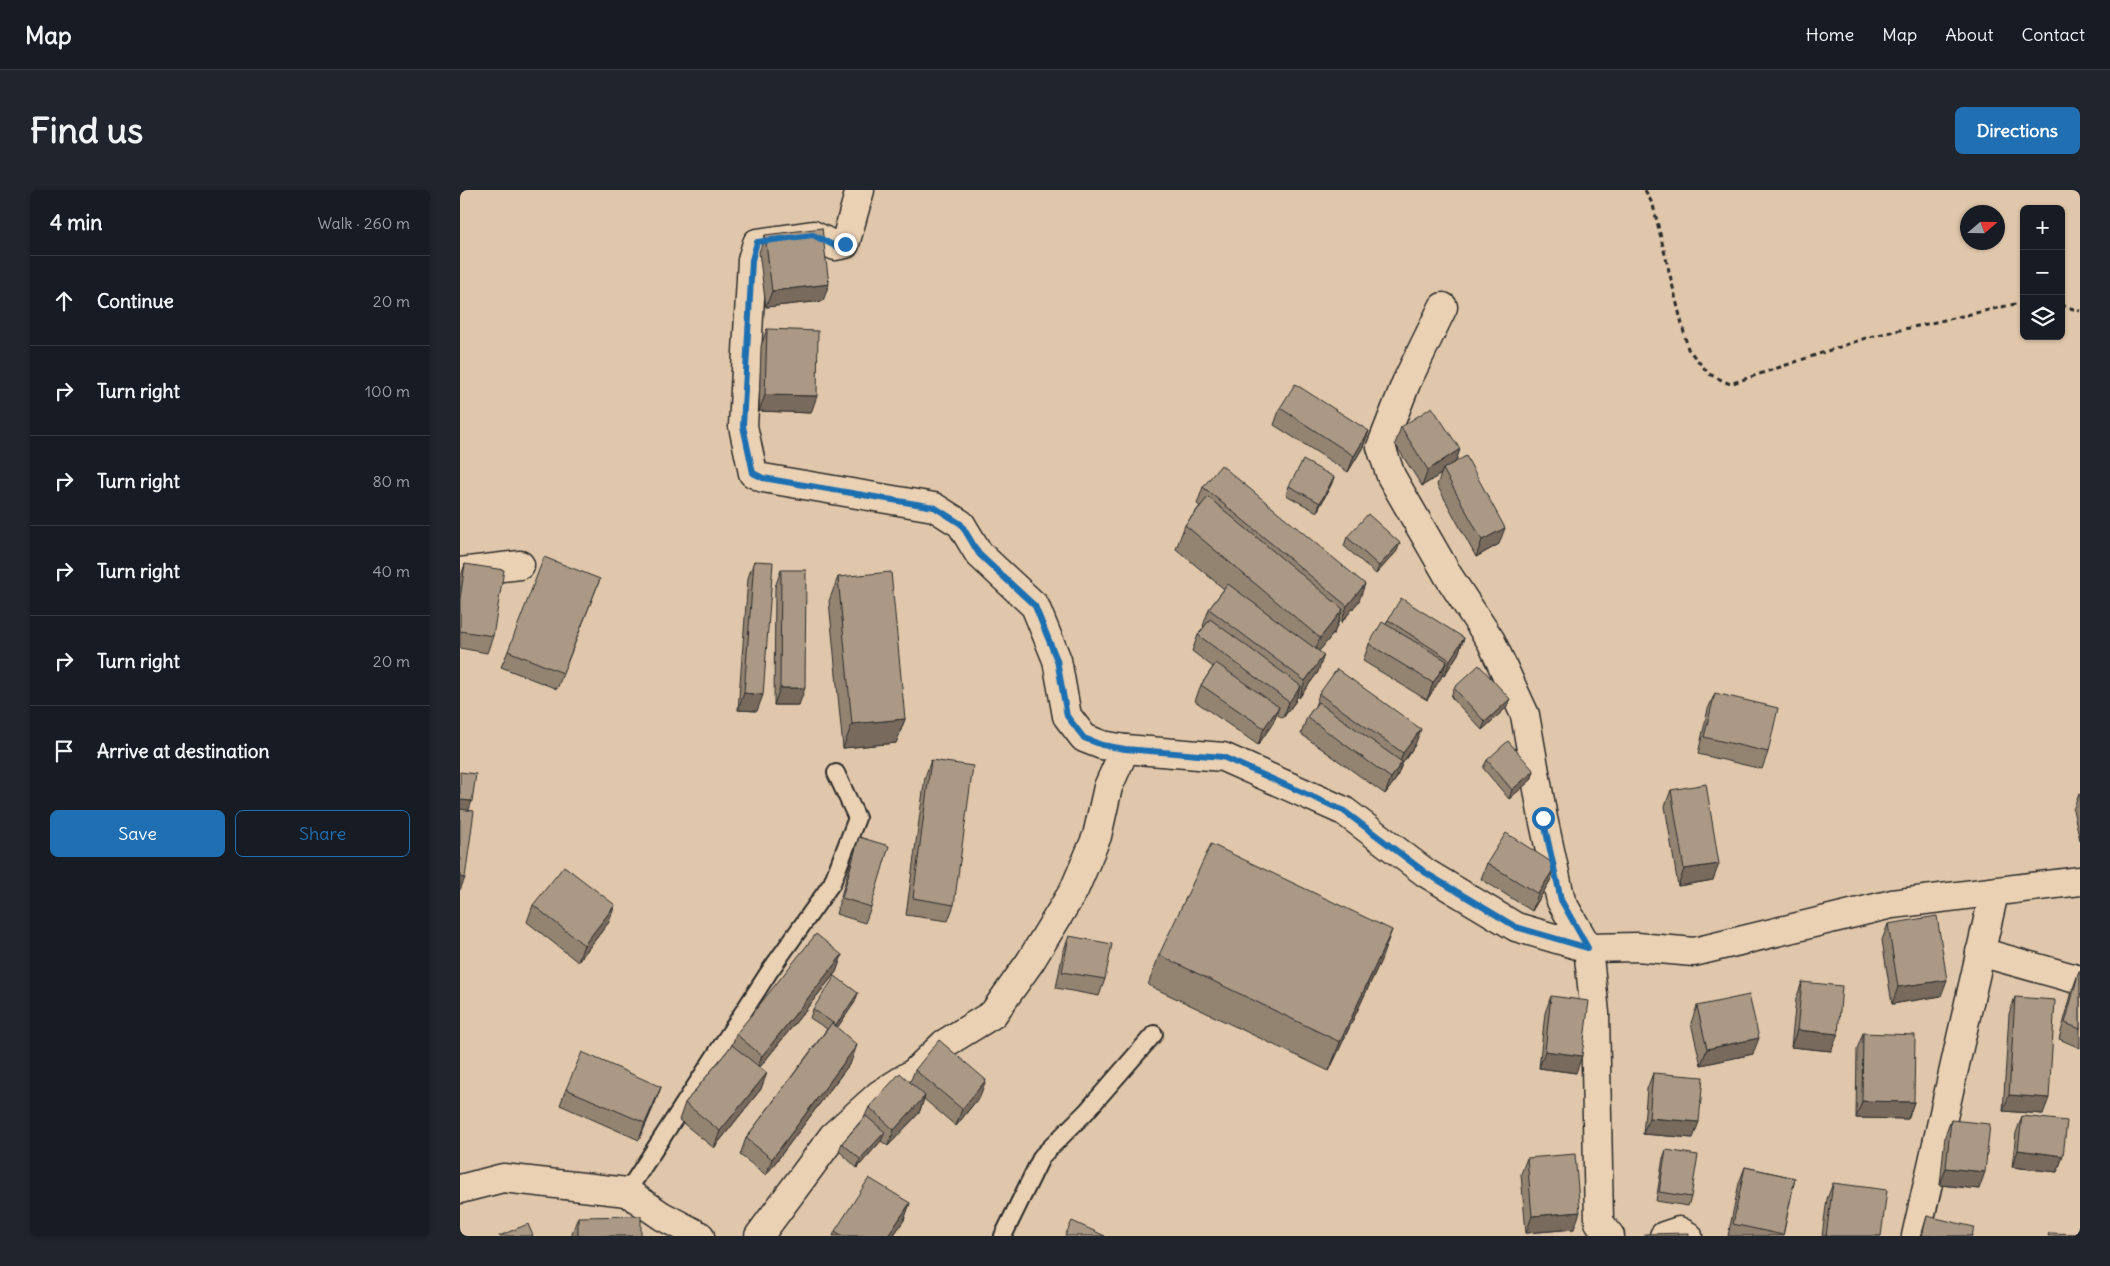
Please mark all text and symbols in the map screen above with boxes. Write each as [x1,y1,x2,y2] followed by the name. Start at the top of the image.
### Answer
[25,20,72,50] text: Map
[1806,23,1854,46] text: Home
[1882,23,1917,46] text: Map
[1945,23,1993,46] text: About
[2021,23,2085,46] text: Contact
[1955,107,2080,154] button: Directions
[30,108,143,152] text: Find us
[1960,205,2005,250] north arrow
[2020,205,2065,340] map controls
[2020,205,2065,250] button: +
[50,209,102,236] text: 4 min
[318,213,410,233] text: Walk · 260 m
[834,233,857,256] route end
[2020,250,2065,295] button: −
[50,287,78,315] icon: ahead
[97,289,174,313] text: Continue
[373,291,410,311] text: 20 m
[2020,295,2065,340] button: layers
[50,377,78,405] icon: right
[97,379,180,403] text: Turn right
[365,381,410,401] text: 100 m
[50,467,78,495] icon: right
[97,469,180,493] text: Turn right
[372,471,410,491] text: 80 m
[50,557,78,585] icon: right
[97,559,180,583] text: Turn right
[372,561,410,581] text: 40 m
[50,647,78,675] icon: right
[97,649,180,673] text: Turn right
[373,651,410,671] text: 20 m
[50,737,78,765] icon: arrive
[97,739,270,763] text: Arrive at destination
[1532,807,1555,830] route start
[50,810,225,857] button: Save
[235,810,410,857] button: Share

